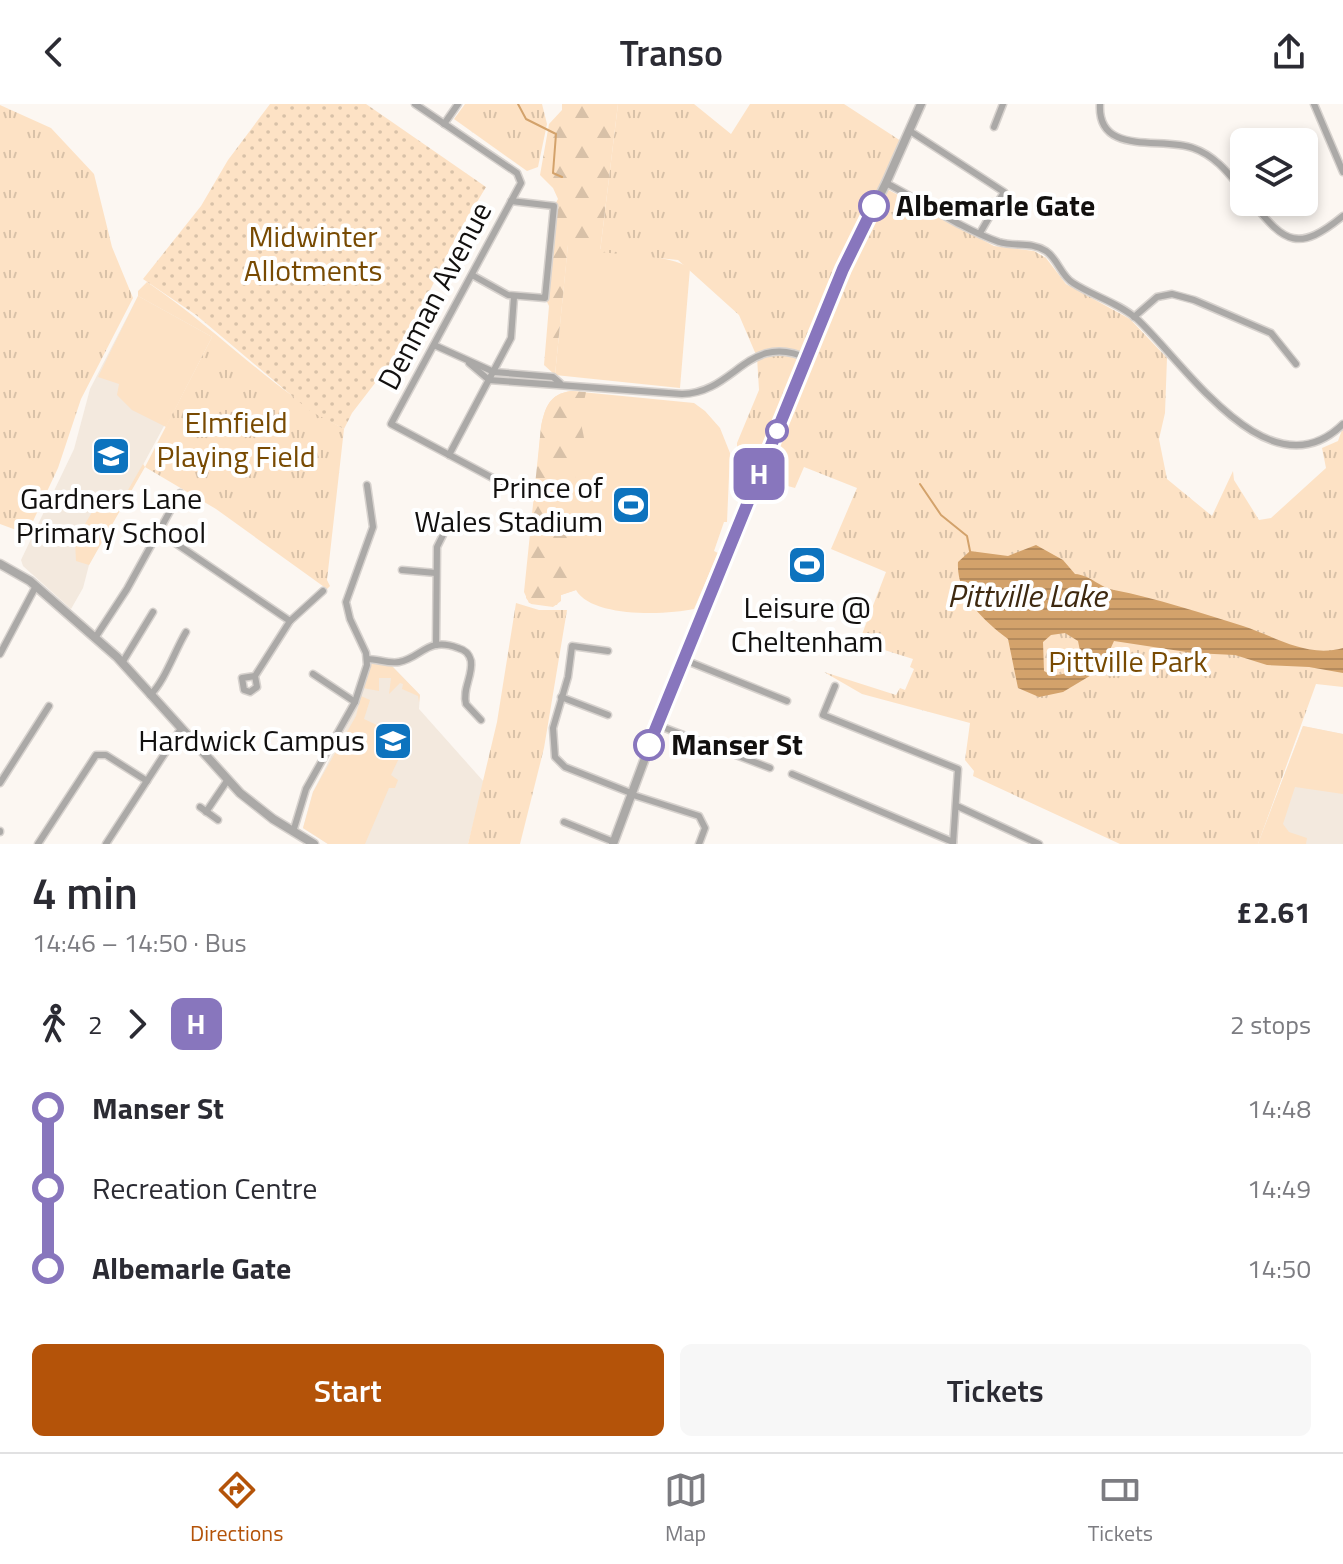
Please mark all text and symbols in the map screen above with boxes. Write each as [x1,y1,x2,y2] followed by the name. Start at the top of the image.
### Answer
[620,25,723,80] text: Transo
[32,30,76,74] icon: back
[1267,30,1311,74] icon: share
[1230,128,1318,216] map controls
[1230,128,1318,216] button: layers
[896,182,1095,228] place label: Albemarle Gate
[859,191,889,221] marker: Albemarle Gate
[365,193,503,398] street label: Denman Avenue
[244,213,382,293] park label: Midwinter Allotments
[156,399,316,479] park label: Elmfield Playing Field
[766,420,788,442] unlabelled marker
[90,435,132,477] school or university icon: Gardners Lane Primary School
[733,448,785,500] line badge: H
[750,452,768,495] text: H
[414,464,603,544] place label: Prince of Wales Stadium
[16,475,206,555] place label: Gardners Lane Primary School
[610,484,652,526] sports icon: Prince of Wales Stadium
[786,544,828,586] sports icon: Leisure @ Cheltenham
[947,571,1109,619] water label: Pittville Lake
[731,584,883,664] place label: Leisure @ Cheltenham
[1048,638,1208,684] park label: Pittville Park
[138,717,365,763] place label: Hardwick Campus
[372,720,414,762] school or university icon: Hardwick Campus
[671,721,803,767] place label: Manser St
[634,730,664,760] marker: Manser St
[32,859,138,926] text: 4 min
[1236,889,1311,935] text: £2.61
[32,923,247,962] text: 14:46 – 14:50 · Bus
[32,1002,76,1046] icon: walk
[115,1002,159,1046] icon: forward
[187,1002,206,1045] text: H
[88,1005,103,1044] text: 2
[1230,1005,1311,1044] text: 2 stops
[92,1085,224,1131] text: Manser St
[1247,1089,1311,1128] text: 14:48
[92,1165,317,1211] text: Recreation Centre
[1247,1169,1311,1208] text: 14:49
[92,1245,291,1291] text: Albemarle Gate
[1247,1249,1311,1288] text: 14:50
[32,1344,664,1436] button: Start
[680,1344,1311,1436] button: Tickets
[190,1468,283,1550] tab: Directions
[664,1468,708,1550] tab: Map
[1088,1468,1153,1550] tab: Tickets

